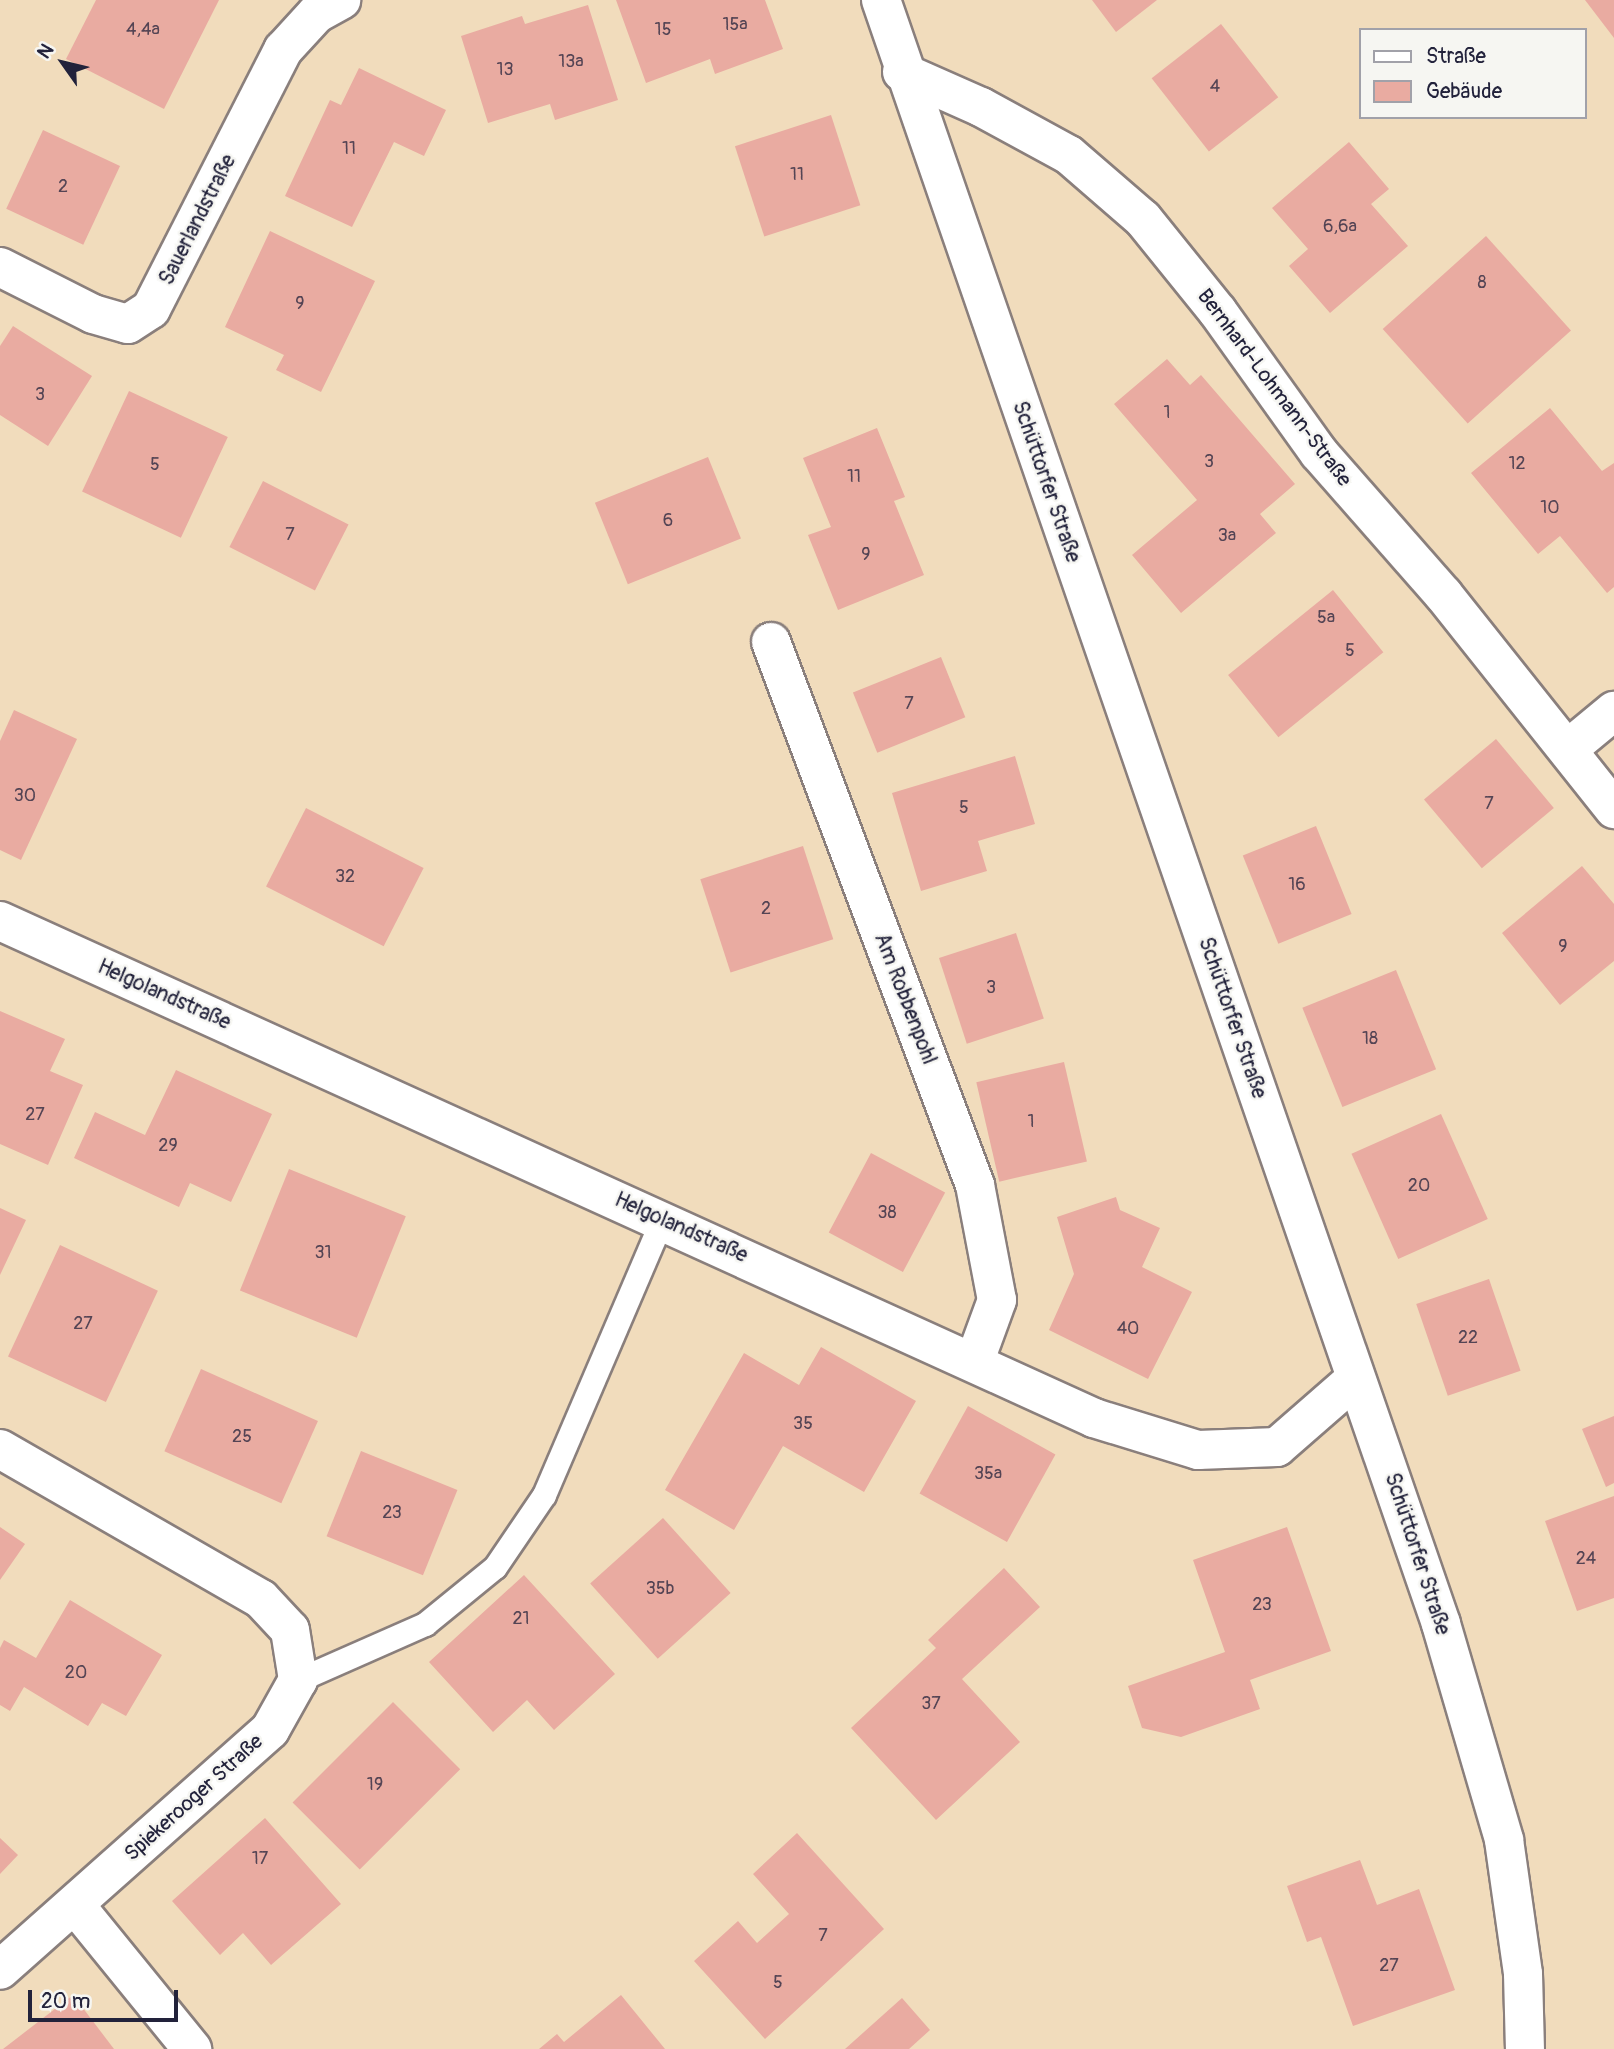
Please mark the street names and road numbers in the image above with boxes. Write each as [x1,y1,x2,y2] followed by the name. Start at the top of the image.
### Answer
[154,150,242,290] street label: Sauerlandstraße
[1191,284,1357,492] street label: Bernhard-Lohmann-Straße
[1007,398,1085,566] street label: Schüttorfer Straße
[868,930,942,1068] street label: Am Robbenpohl
[1193,934,1271,1102] street label: Schüttorfer Straße
[94,954,234,1036] street label: Helgolandstraße
[611,1187,751,1269] street label: Helgolandstraße
[1379,1470,1455,1638] street label: Schüttorfer Straße
[120,1729,268,1867] street label: Spiekerooger Straße

